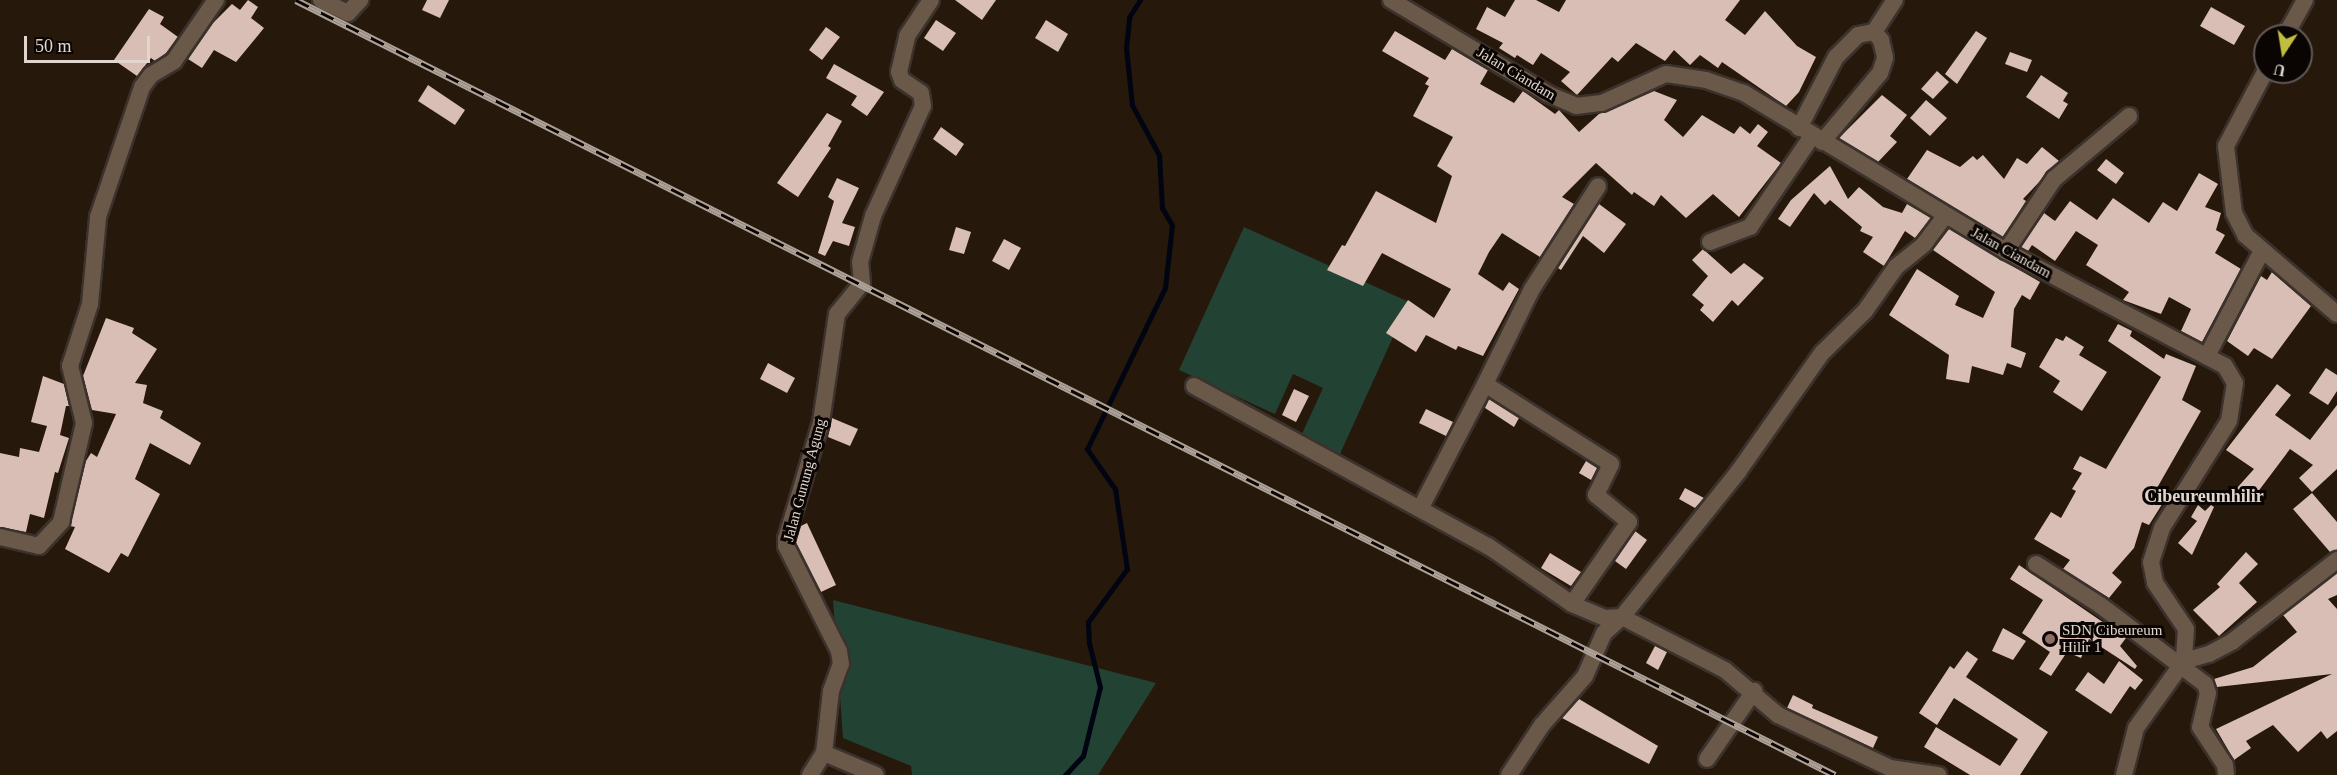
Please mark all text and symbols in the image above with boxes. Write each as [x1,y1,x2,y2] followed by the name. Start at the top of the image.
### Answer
[27,24,153,62] scale bar
[2253,24,2313,84] north arrow
[35,36,72,56] text: 50 m
[1473,43,1559,105] street label: Jalan Ciandam
[2272,61,2287,80] text: U
[1968,224,2054,282] street label: Jalan Ciandam
[780,416,830,544] street label: Jalan Gunung Agung
[2144,485,2264,507] district label: Cibeureumhilir
[2062,621,2162,656] place label: SDN Cibeureum Hilir 1
[2043,632,2057,646] marker: SDN Cibeureum Hilir 1

